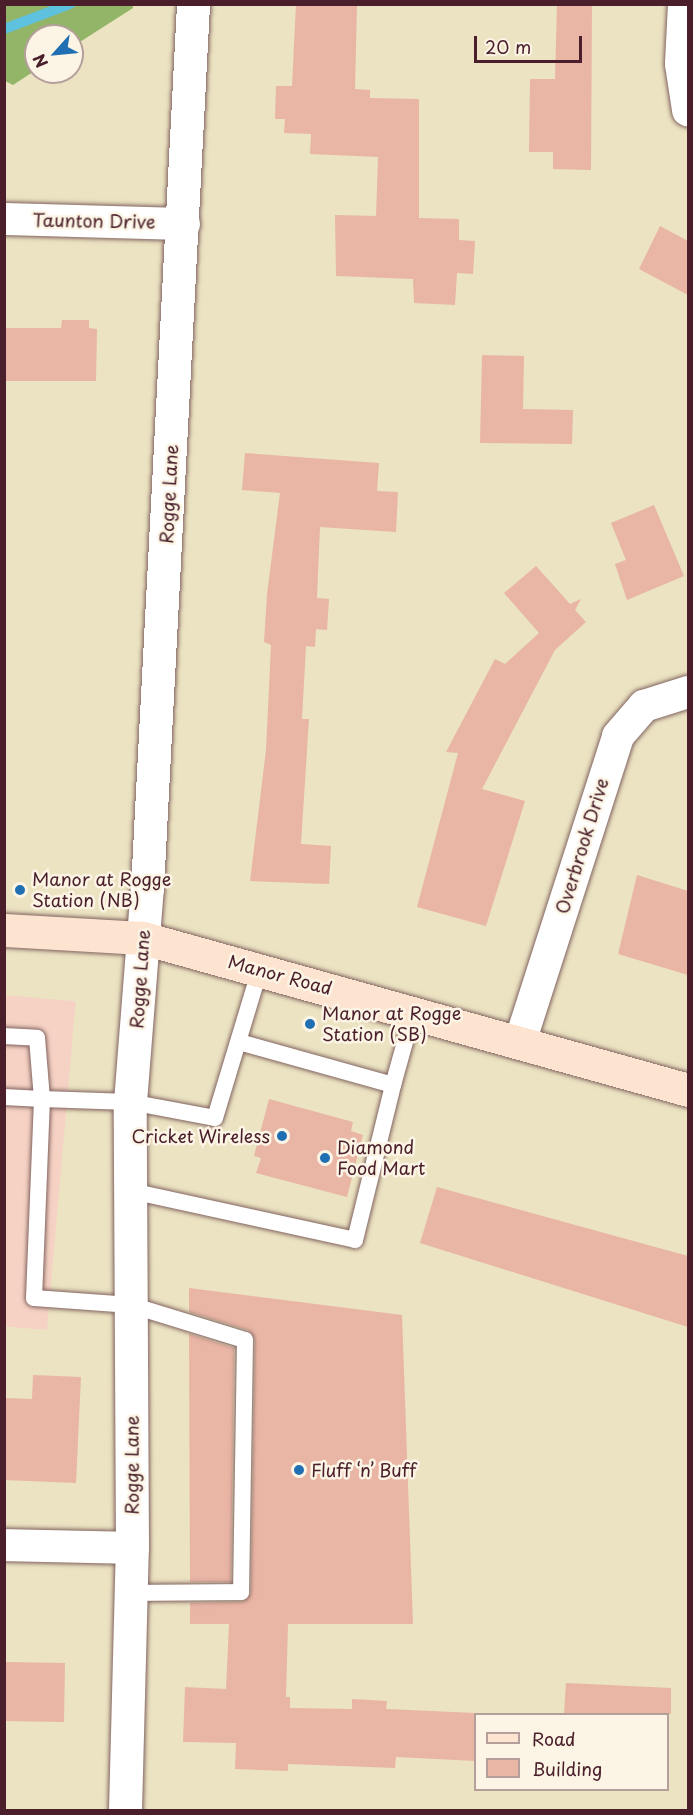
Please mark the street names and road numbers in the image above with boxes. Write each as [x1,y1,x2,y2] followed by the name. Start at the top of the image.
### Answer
[32,209,156,233] street label: Taunton Drive
[156,444,182,544] street label: Rogge Lane
[551,775,613,917] street label: Overbrook Drive
[126,929,154,1029] street label: Rogge Lane
[226,951,334,999] street label: Manor Road
[121,1415,143,1515] street label: Rogge Lane

